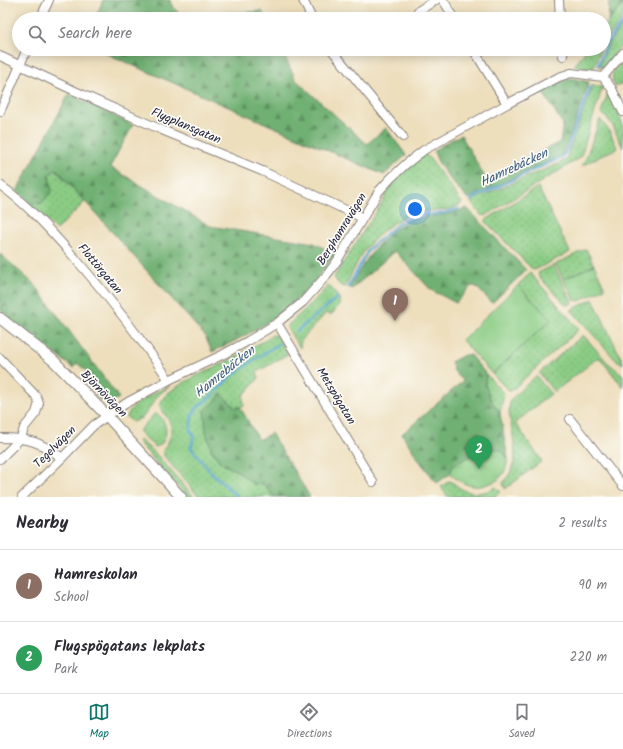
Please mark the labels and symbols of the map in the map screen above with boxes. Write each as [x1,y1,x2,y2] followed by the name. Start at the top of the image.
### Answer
[148,103,224,149] street label: Flygplansgatan
[477,143,552,193] water label: Hamrebäcken
[312,189,372,269] street label: Berghamravägen
[405,199,425,219] your location
[73,239,127,299] street label: Flottörgatan
[382,288,408,321] pin: 1
[190,340,261,403] water label: Hamrebäcken
[311,364,361,428] street label: Metspögatan
[76,366,132,422] street label: Björnövägen
[29,421,81,473] street label: Tegelvägen
[466,436,492,469] pin: 2

